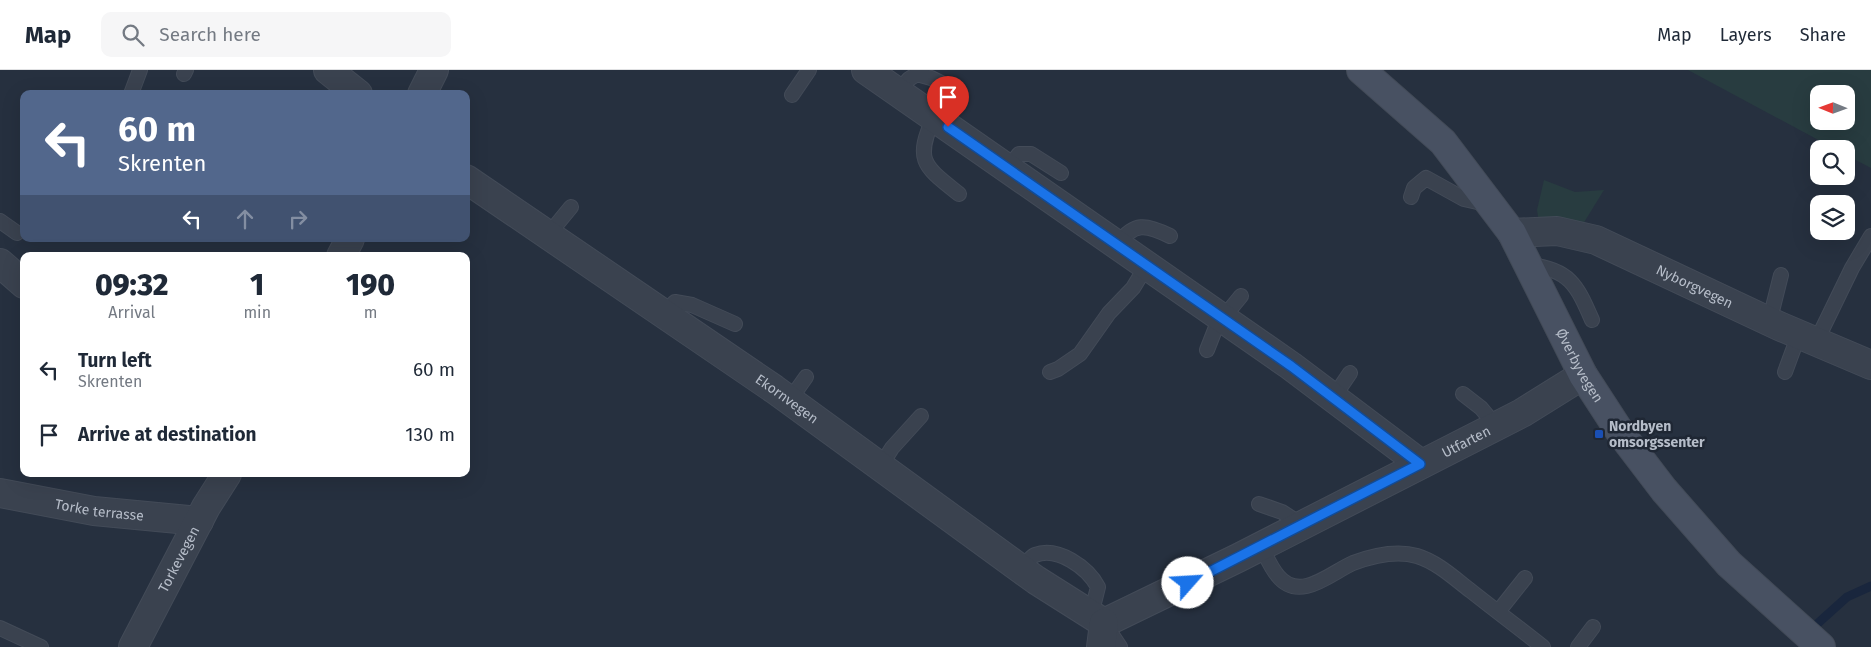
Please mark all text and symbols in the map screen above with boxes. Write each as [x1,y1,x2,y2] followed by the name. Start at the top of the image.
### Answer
[101,12,451,57] search box
[25,21,71,49] text: Map
[119,21,147,49] icon: search
[159,23,261,46] text: Search here
[1657,24,1692,46] text: Map
[1720,24,1772,46] text: Layers
[1800,24,1846,46] text: Share
[927,76,969,127] pin
[934,83,962,111] icon: arrive
[1810,85,1855,130] north arrow
[1810,85,1855,240] map controls
[118,108,196,150] text: 60 m
[35,110,100,175] icon: left
[1810,140,1855,185] button: search
[118,150,206,177] text: Skrenten
[1810,195,1855,240] button: layers
[178,205,206,233] icon: left
[231,205,259,233] icon: ahead
[284,205,312,233] icon: right
[1653,261,1735,312] street label: Nyborgvegen
[95,267,168,303] text: 09:32
[250,267,264,303] text: 1
[346,267,395,303] text: 190
[108,303,155,322] text: Arrival
[243,303,271,322] text: min
[364,303,377,322] text: m
[1552,326,1607,406] street label: Øverbyvegen
[78,349,152,372] text: Turn left
[35,356,63,384] icon: left
[413,358,455,381] text: 60 m
[752,371,822,428] street label: Ekornvegen
[78,372,142,391] text: Skrenten
[1609,418,1705,451] place label: Nordbyen omsorgssenter
[35,421,63,449] icon: arrive
[78,423,257,446] text: Arrive at destination
[405,423,455,446] text: 130 m
[1439,423,1494,462] street label: Utfarten
[1593,428,1605,440] marker: Nordbyen omsorgssenter
[54,496,145,525] street label: Torke terrasse
[155,524,203,595] street label: Torkevegen
[1161,556,1213,608] position arrow

